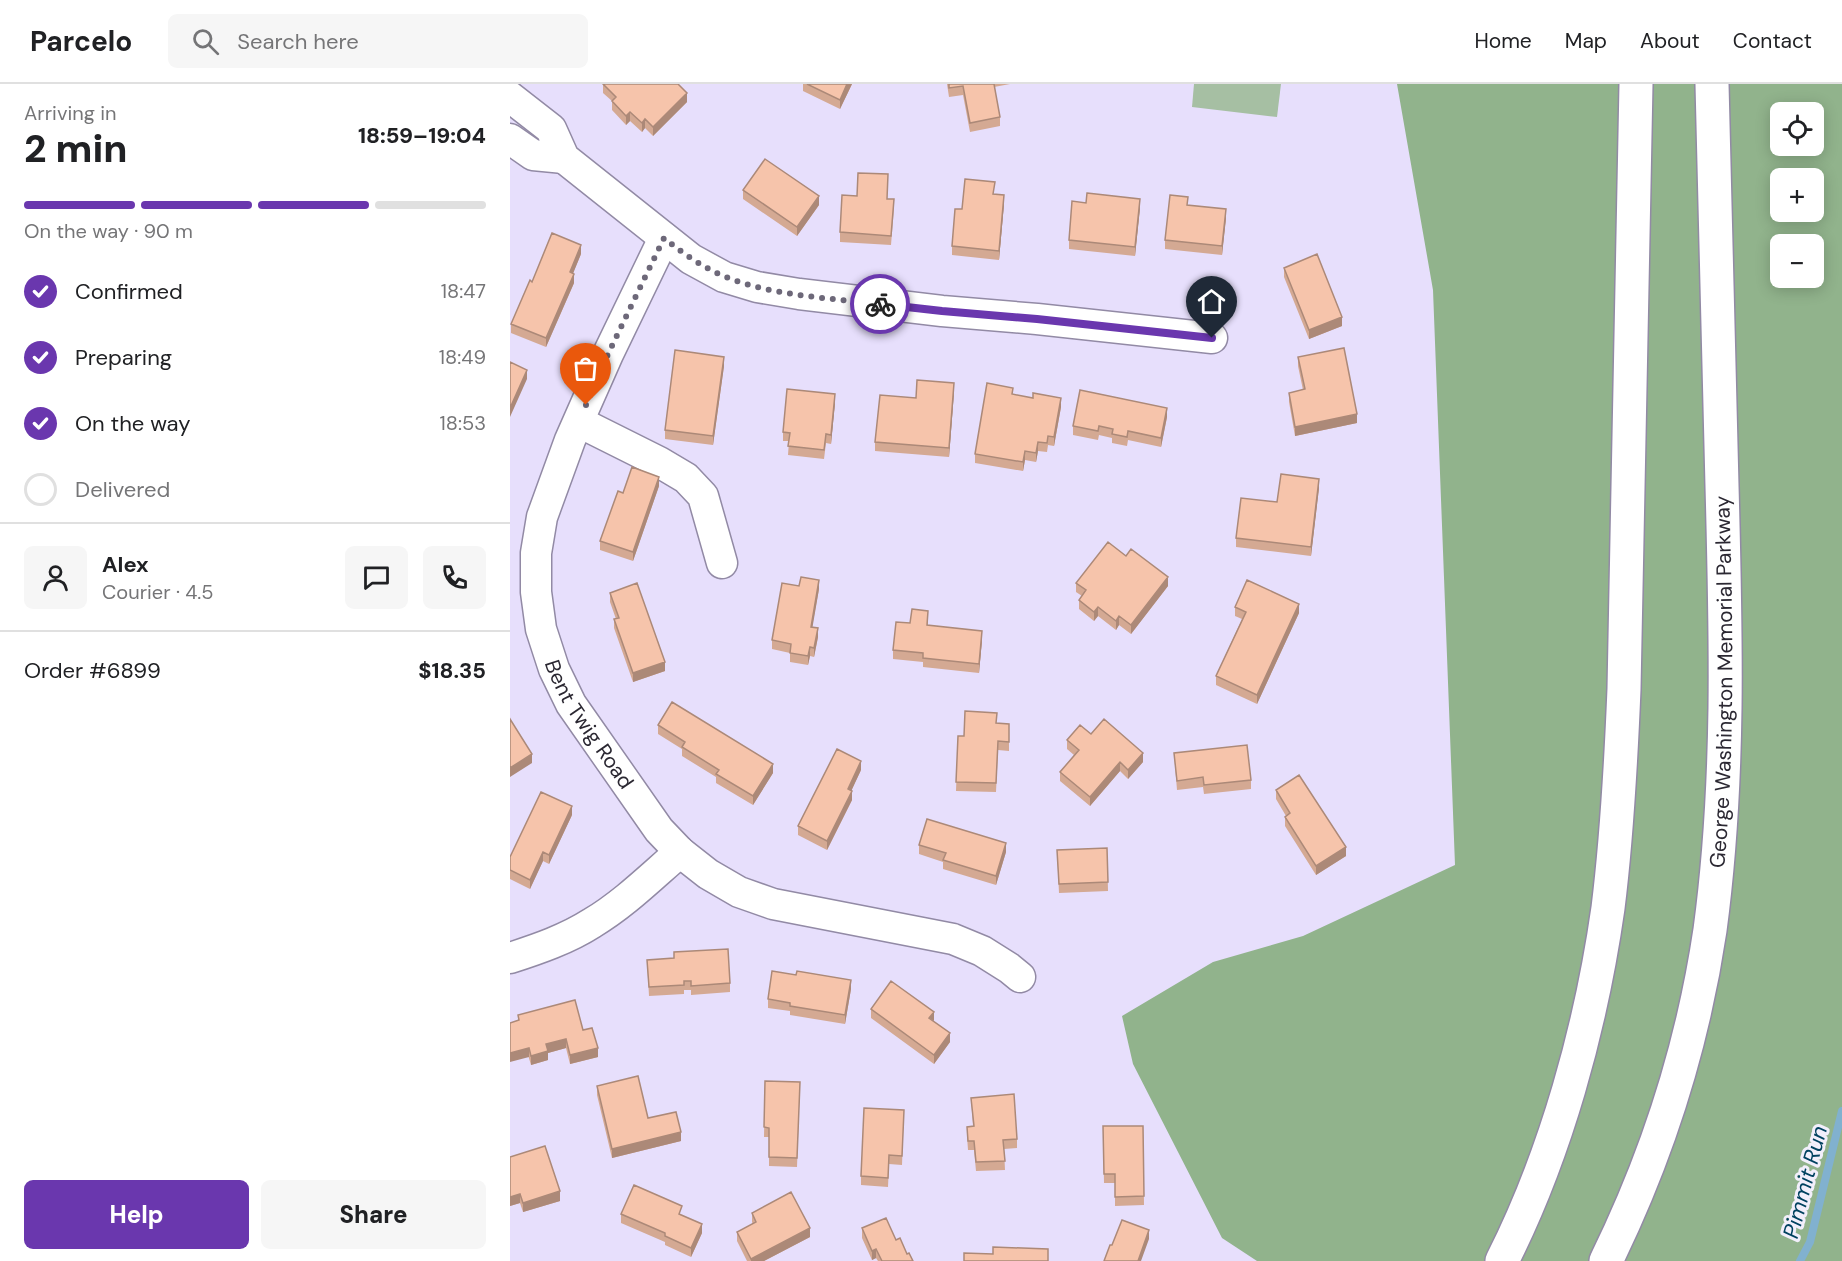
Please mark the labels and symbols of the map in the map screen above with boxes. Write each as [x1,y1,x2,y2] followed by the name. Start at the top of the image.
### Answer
[850,274,910,334] courier
[1186,276,1237,338] pin
[560,343,611,405] pin
[1703,495,1739,869] street label: George Washington Memorial Parkway
[538,656,640,795] street label: Bent Twig Road
[1776,1123,1834,1241] water label: Pimmit Run

